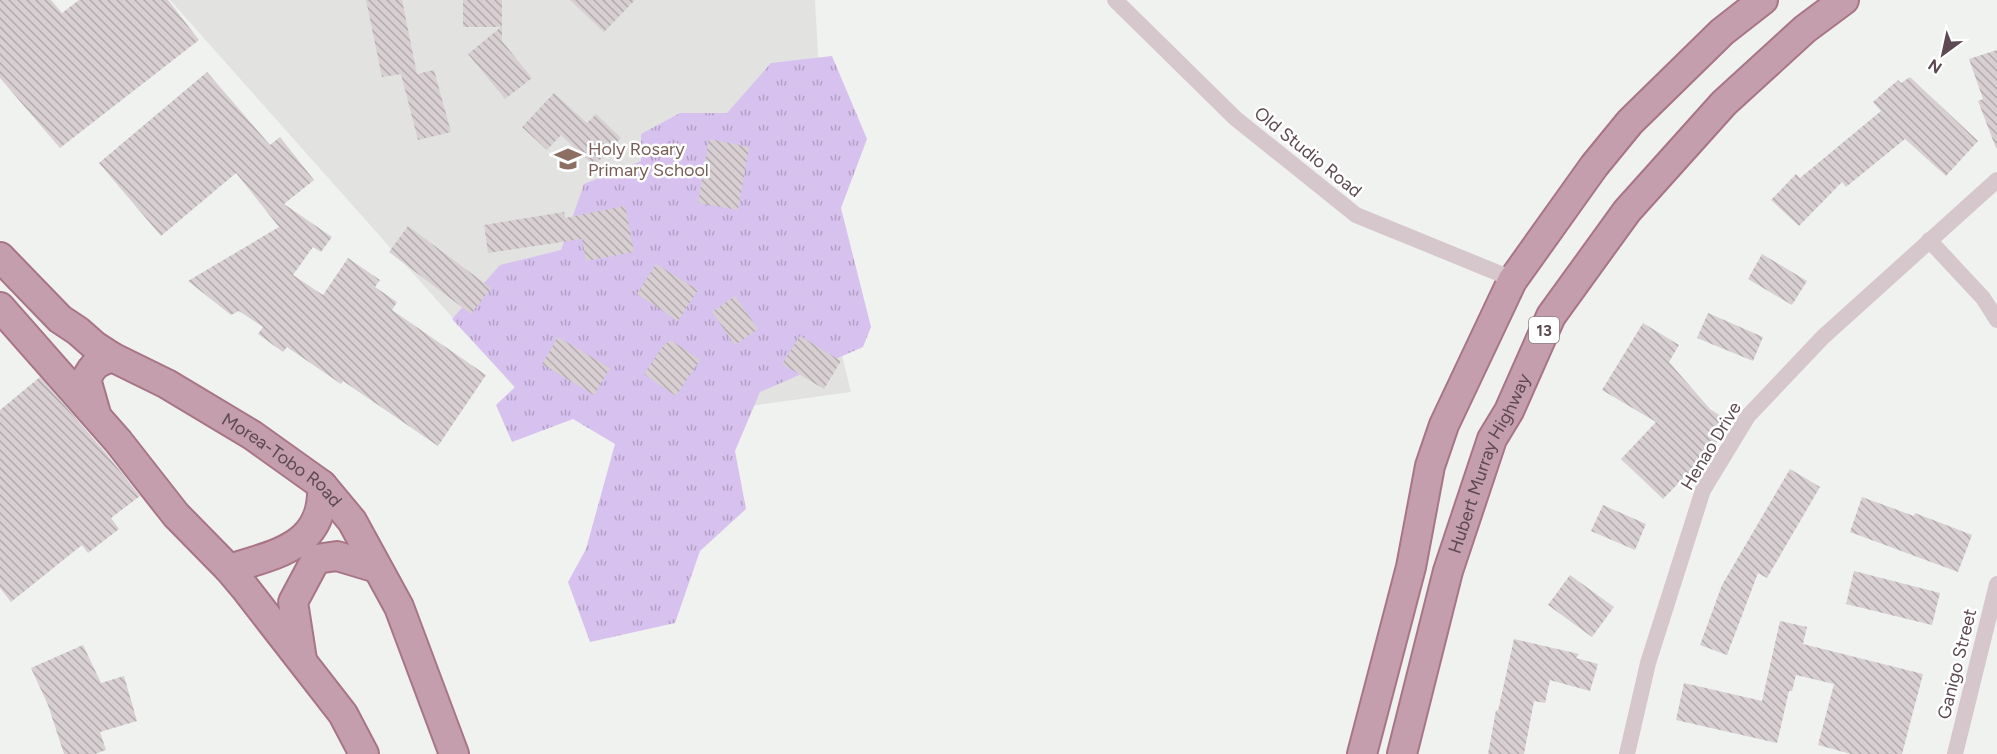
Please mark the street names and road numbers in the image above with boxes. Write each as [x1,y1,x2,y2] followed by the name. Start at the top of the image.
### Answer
[1250,102,1366,202] street label: Old Studio Road
[1529,317,1559,343] road number: 13
[1444,370,1535,556] street label: Hubert Murray Highway
[1676,398,1746,494] street label: Henao Drive
[218,408,346,511] street label: Morea-Tobo Road
[1933,606,1981,721] street label: Ganigo Street

